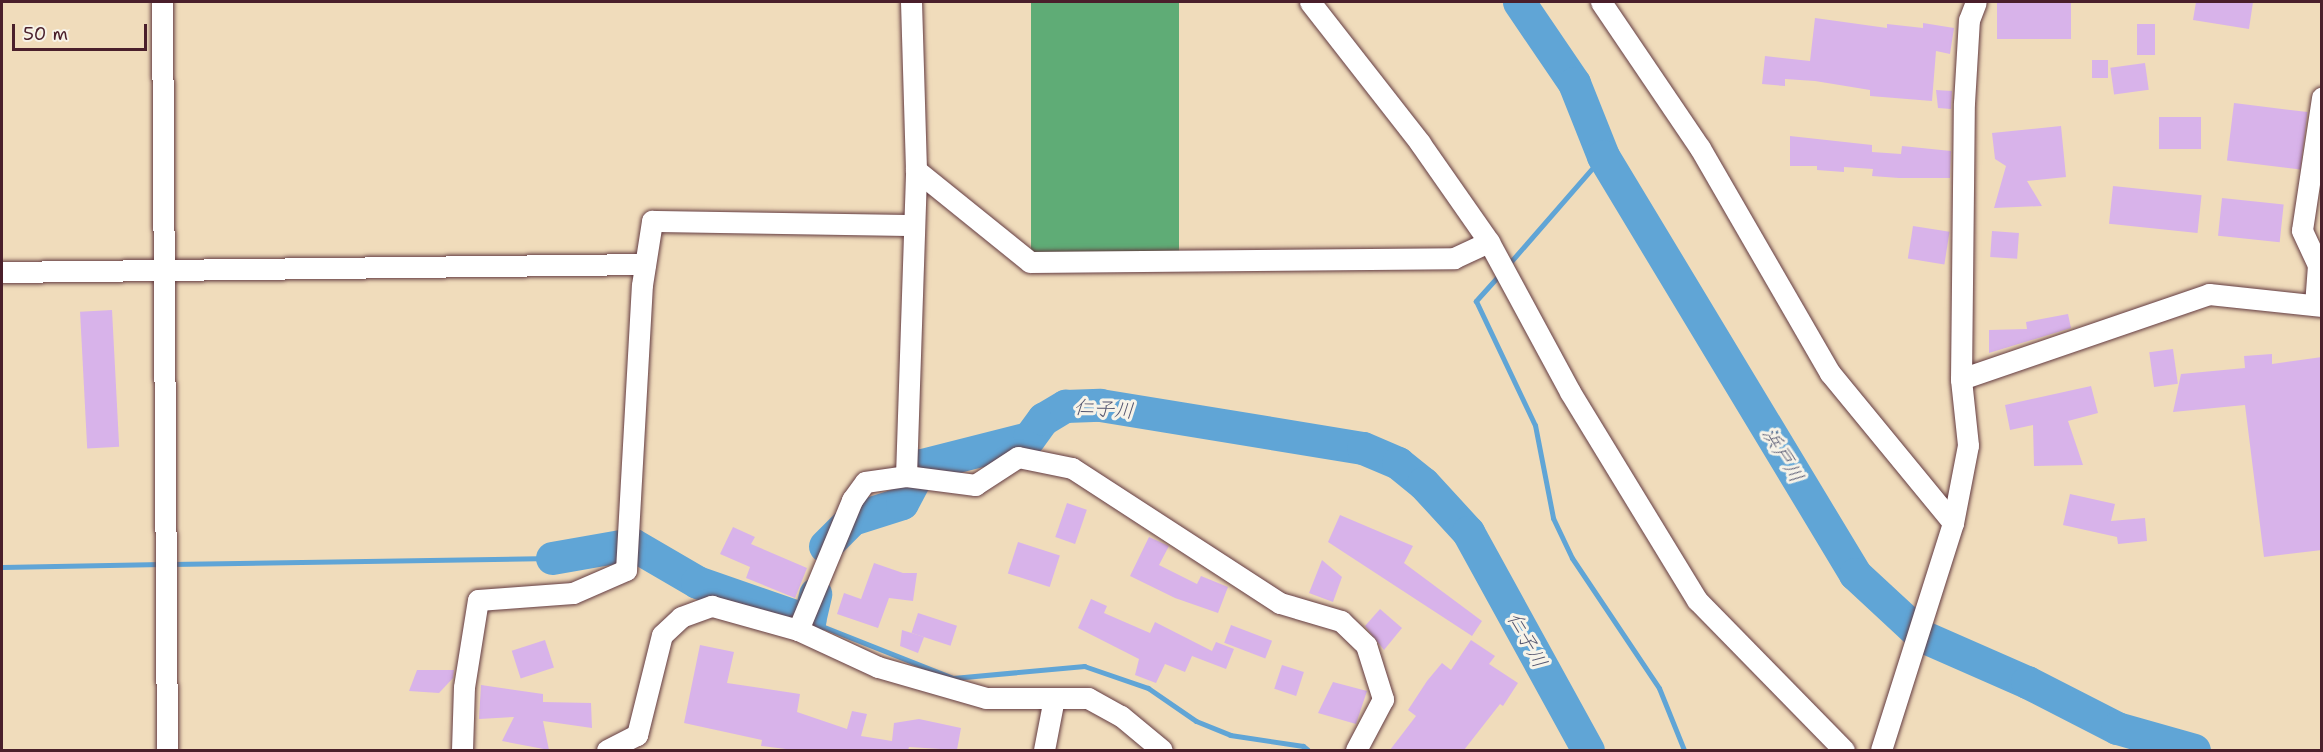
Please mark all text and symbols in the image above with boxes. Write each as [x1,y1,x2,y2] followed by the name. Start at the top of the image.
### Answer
[15,12,150,50] scale bar
[23,22,68,46] text: 50 m
[1073,395,1135,423] water label: 仁子川
[1757,423,1809,487] water label: 浜戸川
[1502,608,1552,672] water label: 仁子川

